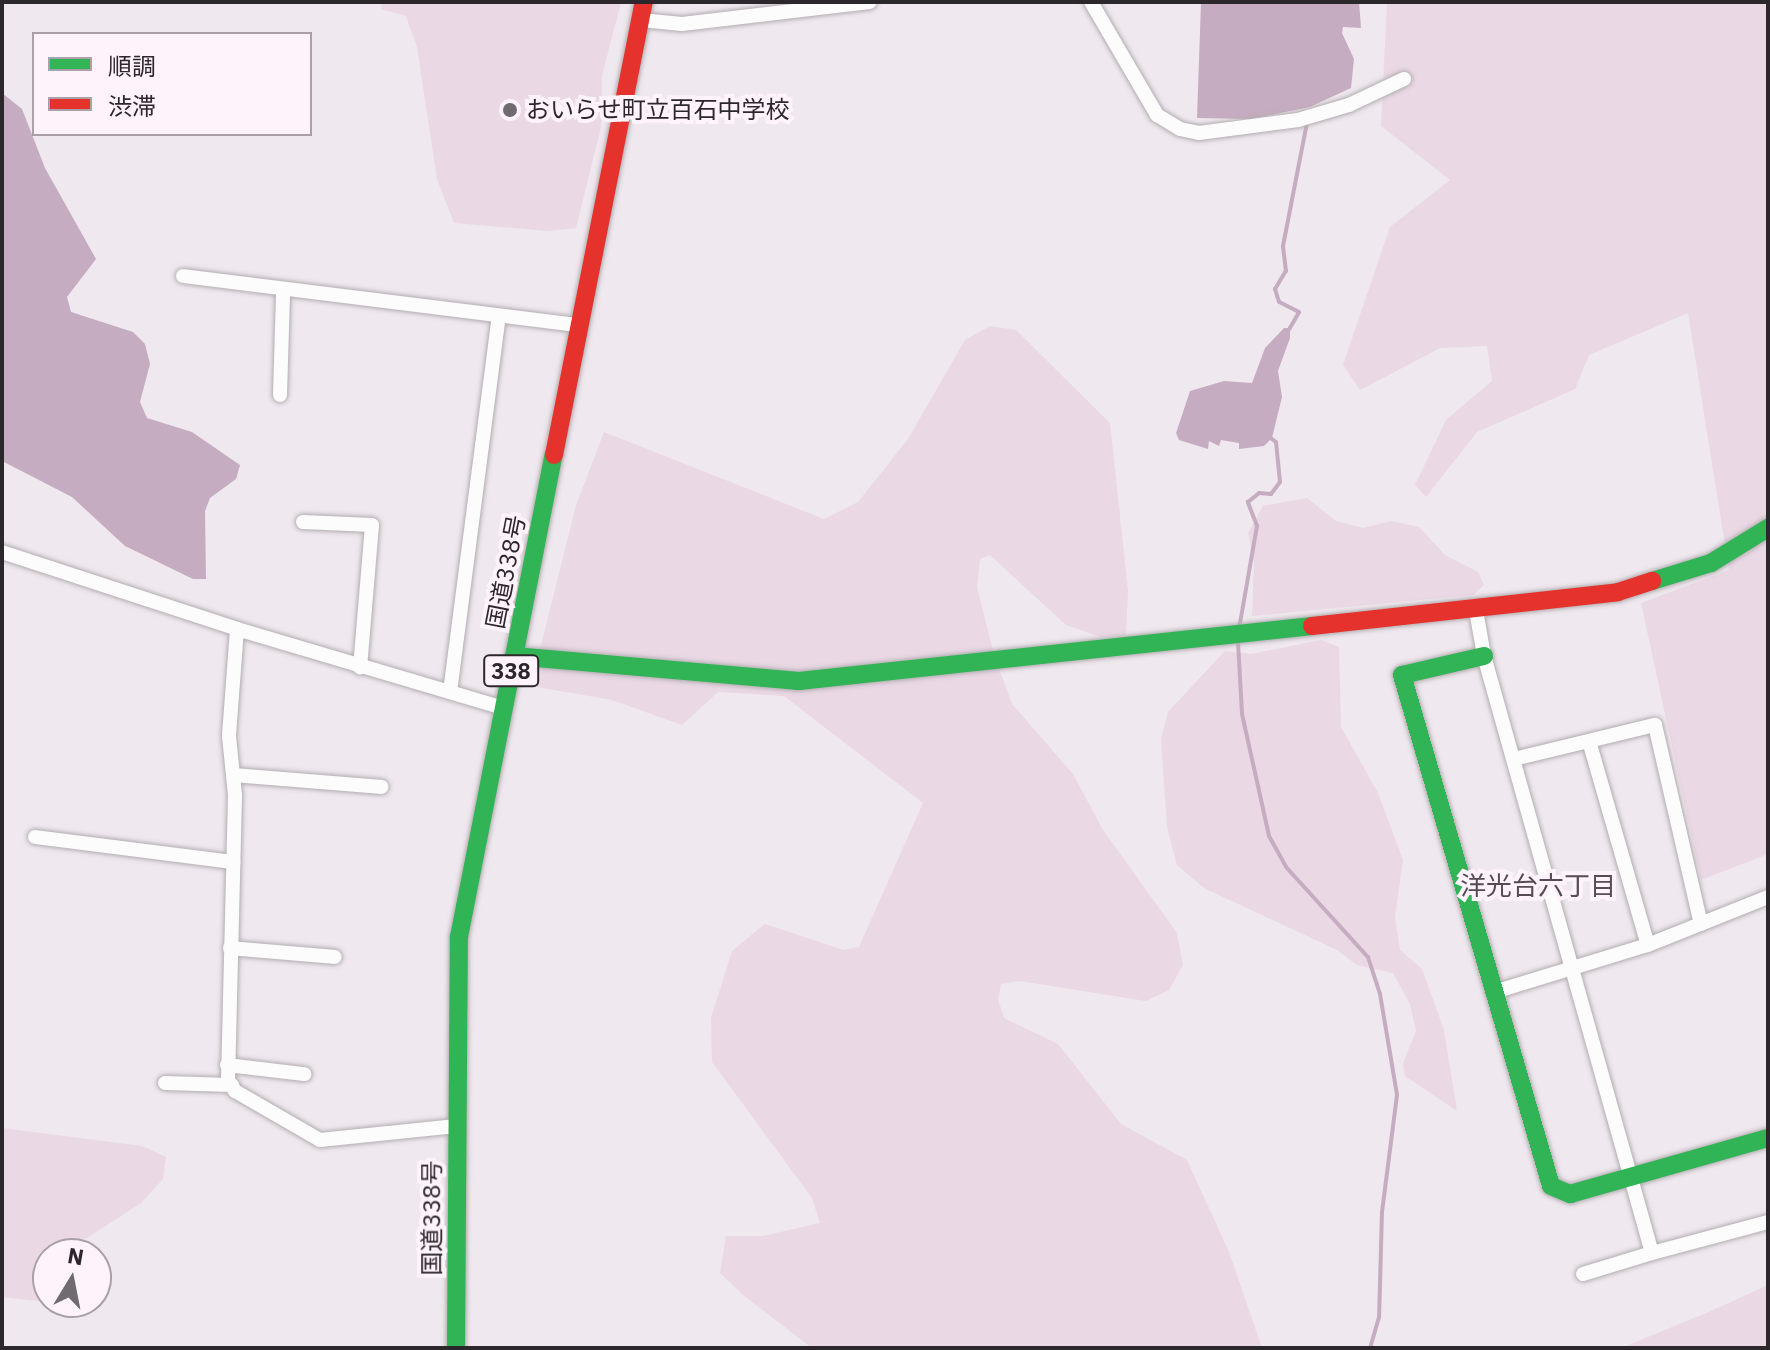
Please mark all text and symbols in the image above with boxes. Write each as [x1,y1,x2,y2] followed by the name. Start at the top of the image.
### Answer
[32,32,312,136] legend
[108,50,156,82] text: 順調
[108,90,156,122] text: 渋滞
[526,96,790,124] place label: おいらせ町立百石中学校
[501,101,519,119] marker: おいらせ町立百石中学校
[481,513,531,631] street label: 国道338号
[483,653,539,689] road number: 338
[1460,870,1616,902] district label: 洋光台六丁目
[418,1160,446,1276] street label: 国道338号
[32,1238,112,1318] north arrow
[66,1240,86,1272] text: N

